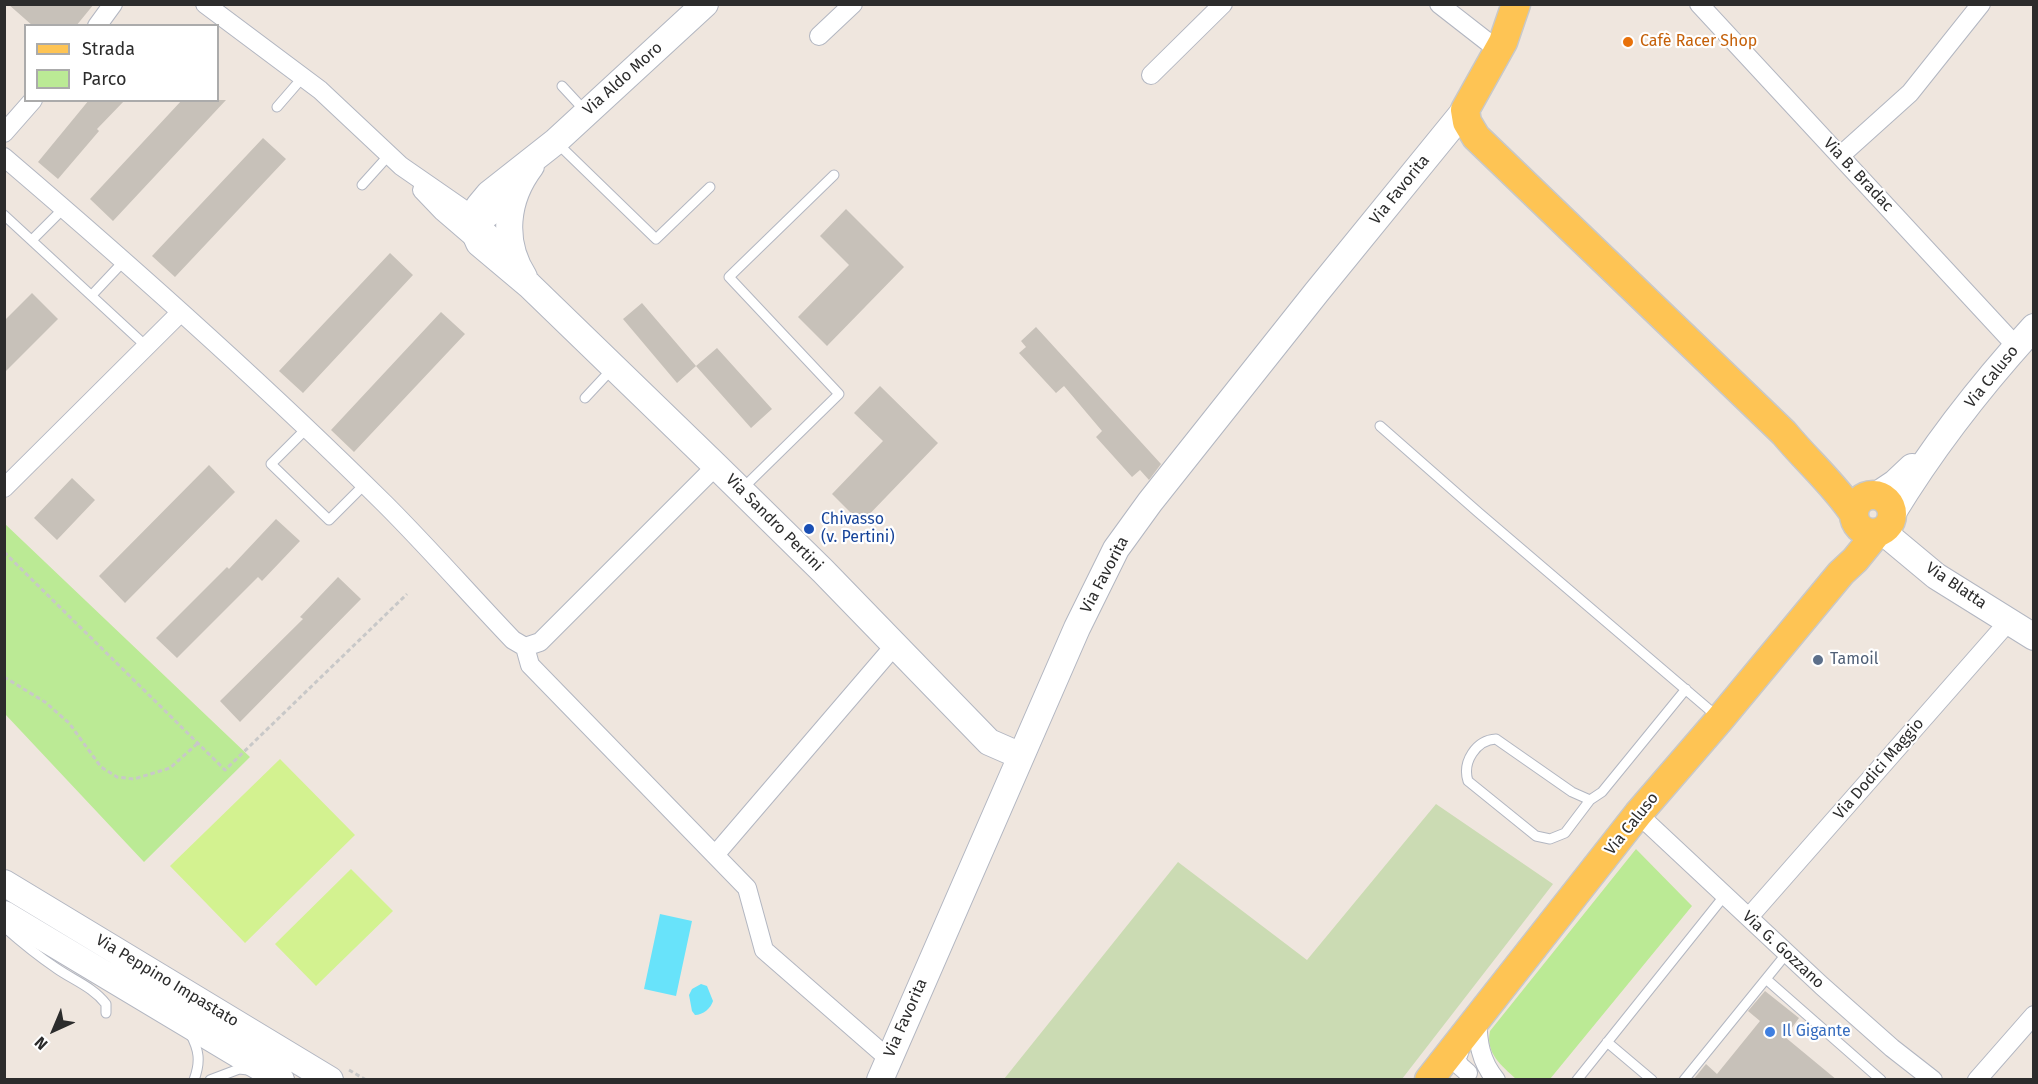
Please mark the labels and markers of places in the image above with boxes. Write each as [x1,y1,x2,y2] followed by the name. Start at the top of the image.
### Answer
[1640,32,1757,52] place label: Cafè Racer Shop
[1621,35,1635,49] marker: Cafè Racer Shop
[821,510,895,548] place label: Chivasso (v. Pertini)
[802,522,816,536] marker: Chivasso (v. Pertini)
[1830,650,1878,670] place label: Tamoil
[1811,653,1825,667] marker: Tamoil
[1782,1022,1851,1042] place label: Il Gigante
[1763,1025,1777,1039] marker: Il Gigante

